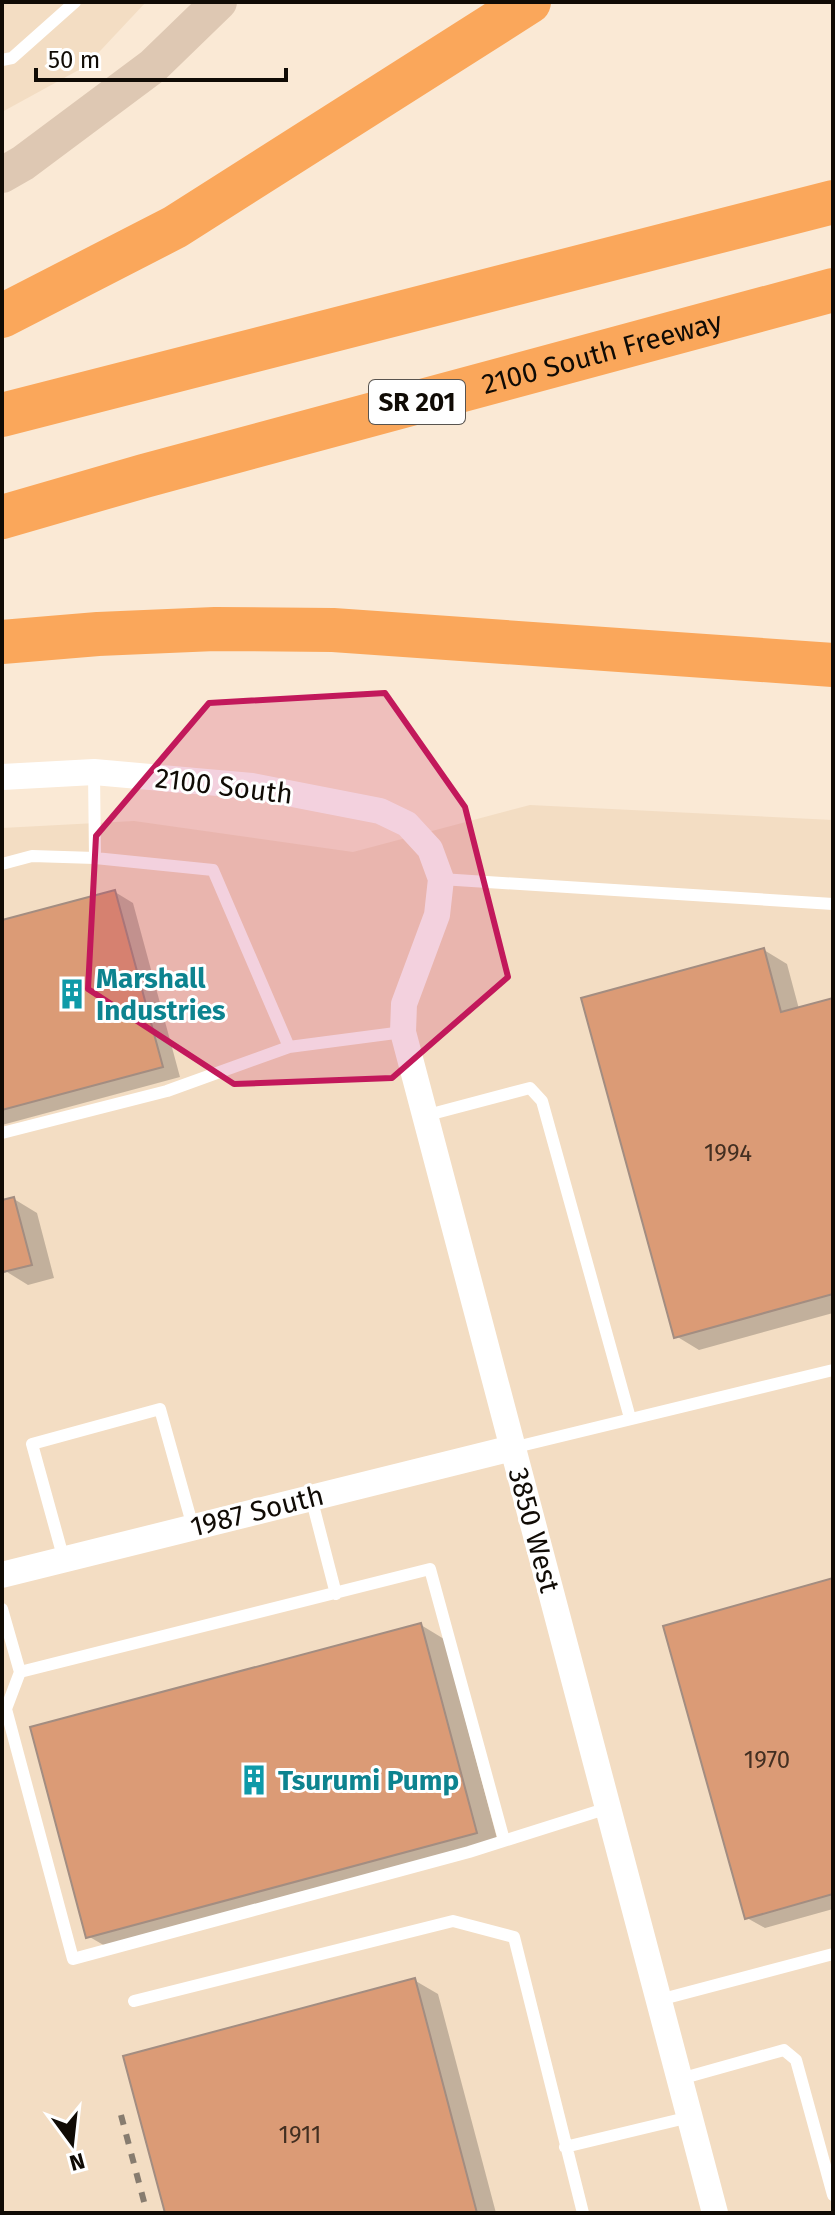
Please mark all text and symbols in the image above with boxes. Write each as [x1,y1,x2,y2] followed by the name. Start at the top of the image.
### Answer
[36,32,286,82] scale bar
[48,46,100,74] text: 50 m
[478,304,726,401] street label: 2100 South Freeway
[369,380,465,424] road number: SR 201
[153,761,295,811] street label: 2100 South
[96,962,226,1027] place label: Marshall Industries
[55,977,89,1011] building icon: Marshall Industries
[704,1139,752,1167] house number: 1994
[502,1464,567,1597] street label: 3850 West
[187,1479,327,1543] street label: 1987 South
[744,1746,790,1774] house number: 1970
[237,1763,271,1797] building icon: Tsurumi Pump
[278,1764,459,1797] place label: Tsurumi Pump
[32,2103,112,2183] north arrow
[279,2121,321,2149] house number: 1911
[67,2147,88,2177] text: N

